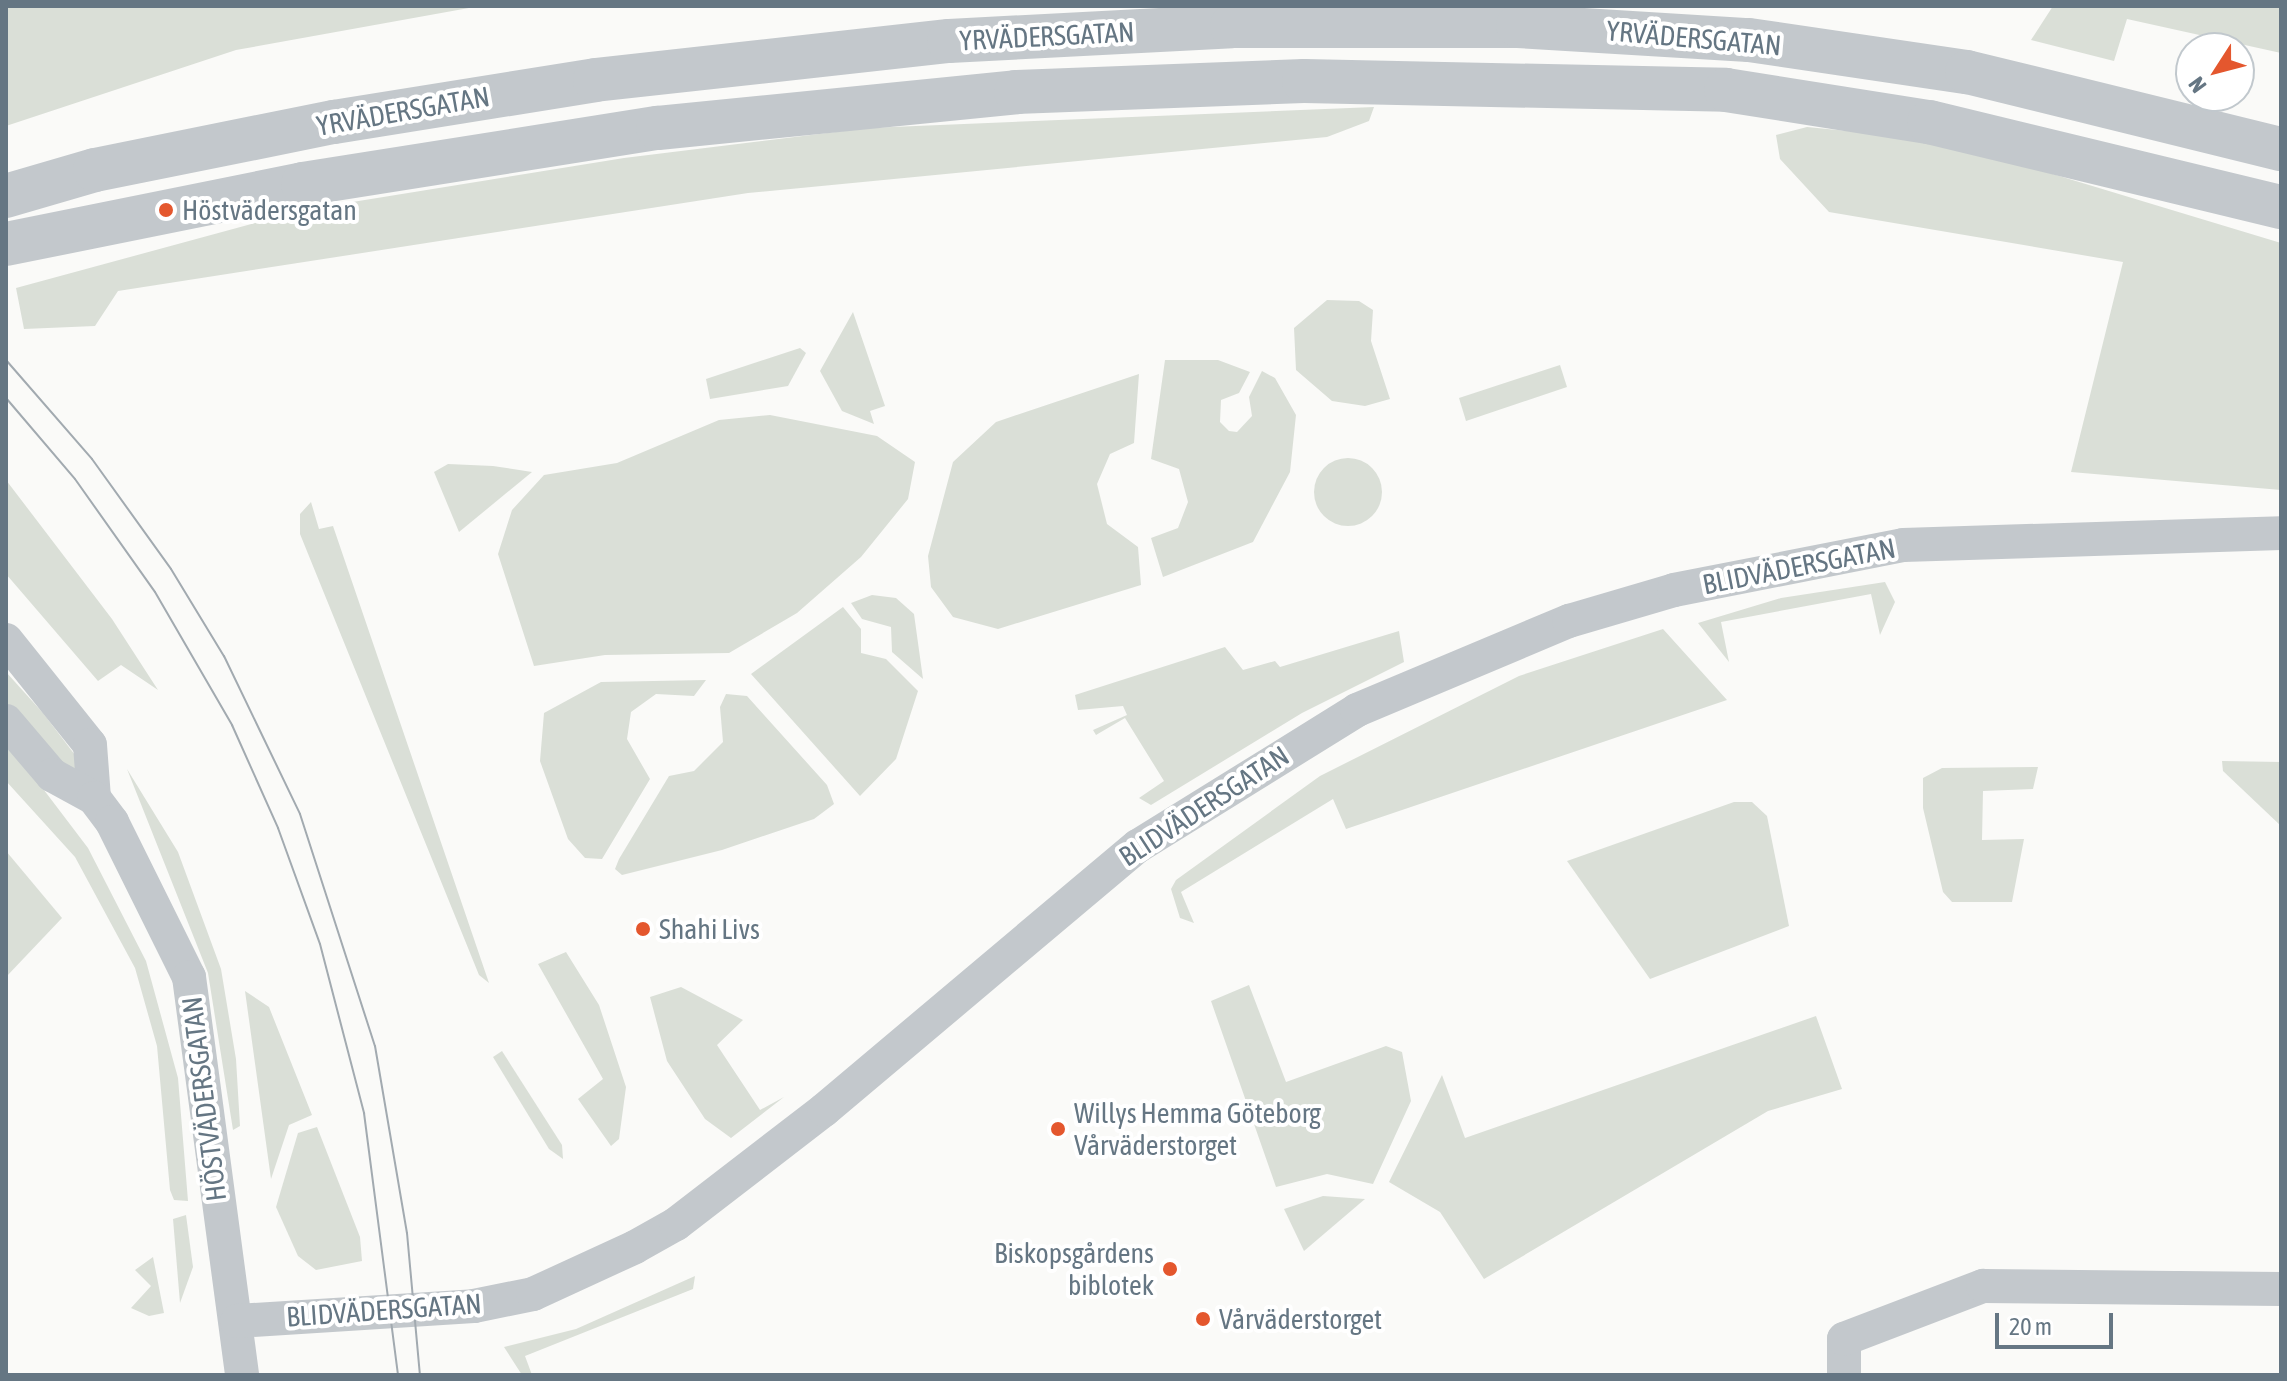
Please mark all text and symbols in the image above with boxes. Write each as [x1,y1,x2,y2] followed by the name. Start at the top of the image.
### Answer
[1605,14,1783,62] street label: YRVÄDERSGATAN
[959,15,1135,57] street label: YRVÄDERSGATAN
[2175,32,2255,112] north arrow
[2183,72,2212,98] text: N
[314,79,492,143] street label: YRVÄDERSGATAN
[182,193,357,227] place label: Höstvädersgatan
[157,201,175,219] marker: Höstvädersgatan
[1700,531,1898,601] street label: BLIDVÄDERSGATAN
[1113,739,1295,873] street label: BLIDVÄDERSGATAN
[659,912,760,946] place label: Shahi Livs
[634,920,652,938] marker: Shahi Livs
[175,995,233,1203] street label: HÖSTVÄDERSGATAN
[1074,1096,1321,1162] place label: Willys Hemma Göteborg Vårväderstorget
[1049,1120,1067,1138] marker: Willys Hemma Göteborg Vårväderstorget
[994,1236,1154,1302] place label: Biskopsgårdens biblotek
[1161,1260,1179,1278] marker: Biskopsgårdens biblotek
[285,1286,483,1334] street label: BLIDVÄDERSGATAN
[1999,1297,2117,1347] scale bar
[1219,1302,1382,1336] place label: Vårväderstorget
[1194,1310,1212,1328] marker: Vårväderstorget
[2009,1313,2052,1340] text: 20 m

